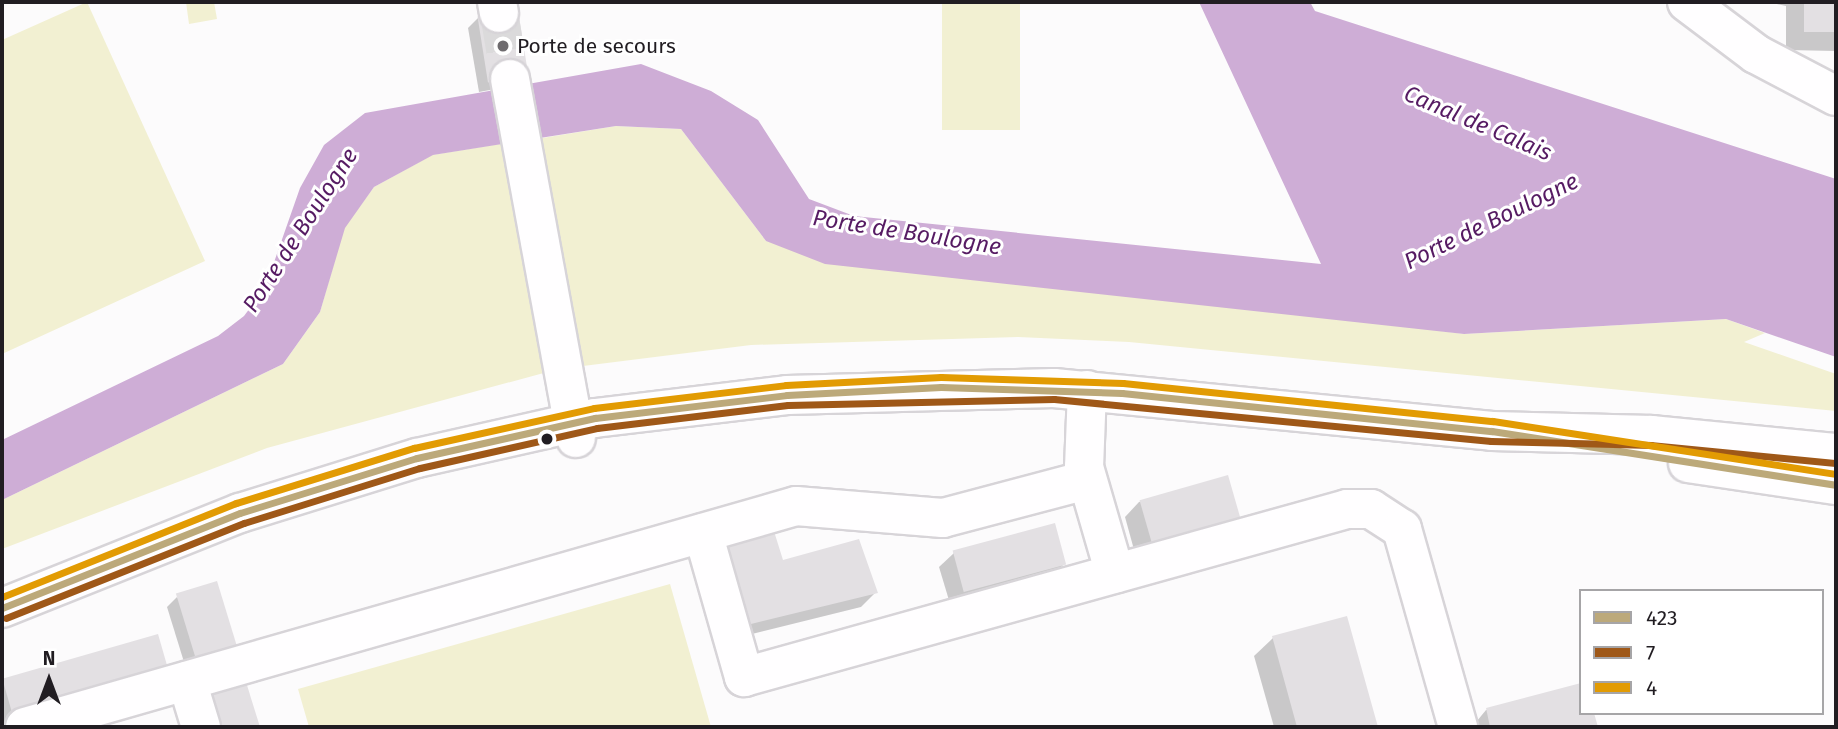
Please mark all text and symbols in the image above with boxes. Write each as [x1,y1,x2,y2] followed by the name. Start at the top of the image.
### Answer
[517,33,676,59] place label: Porte de secours
[495,38,511,54] marker: Porte de secours
[1400,79,1556,167] water label: Canal de Calais
[237,143,363,317] water label: Porte de Boulogne
[1399,167,1583,275] water label: Porte de Boulogne
[811,203,1003,261] water label: Porte de Boulogne
[540,432,554,446] unlabelled marker
[1579,589,1824,715] legend
[1646,605,1678,631] text: 423
[1646,640,1655,666] text: 7
[14,645,84,715] north arrow
[43,647,55,670] text: N
[1646,675,1657,701] text: 4

